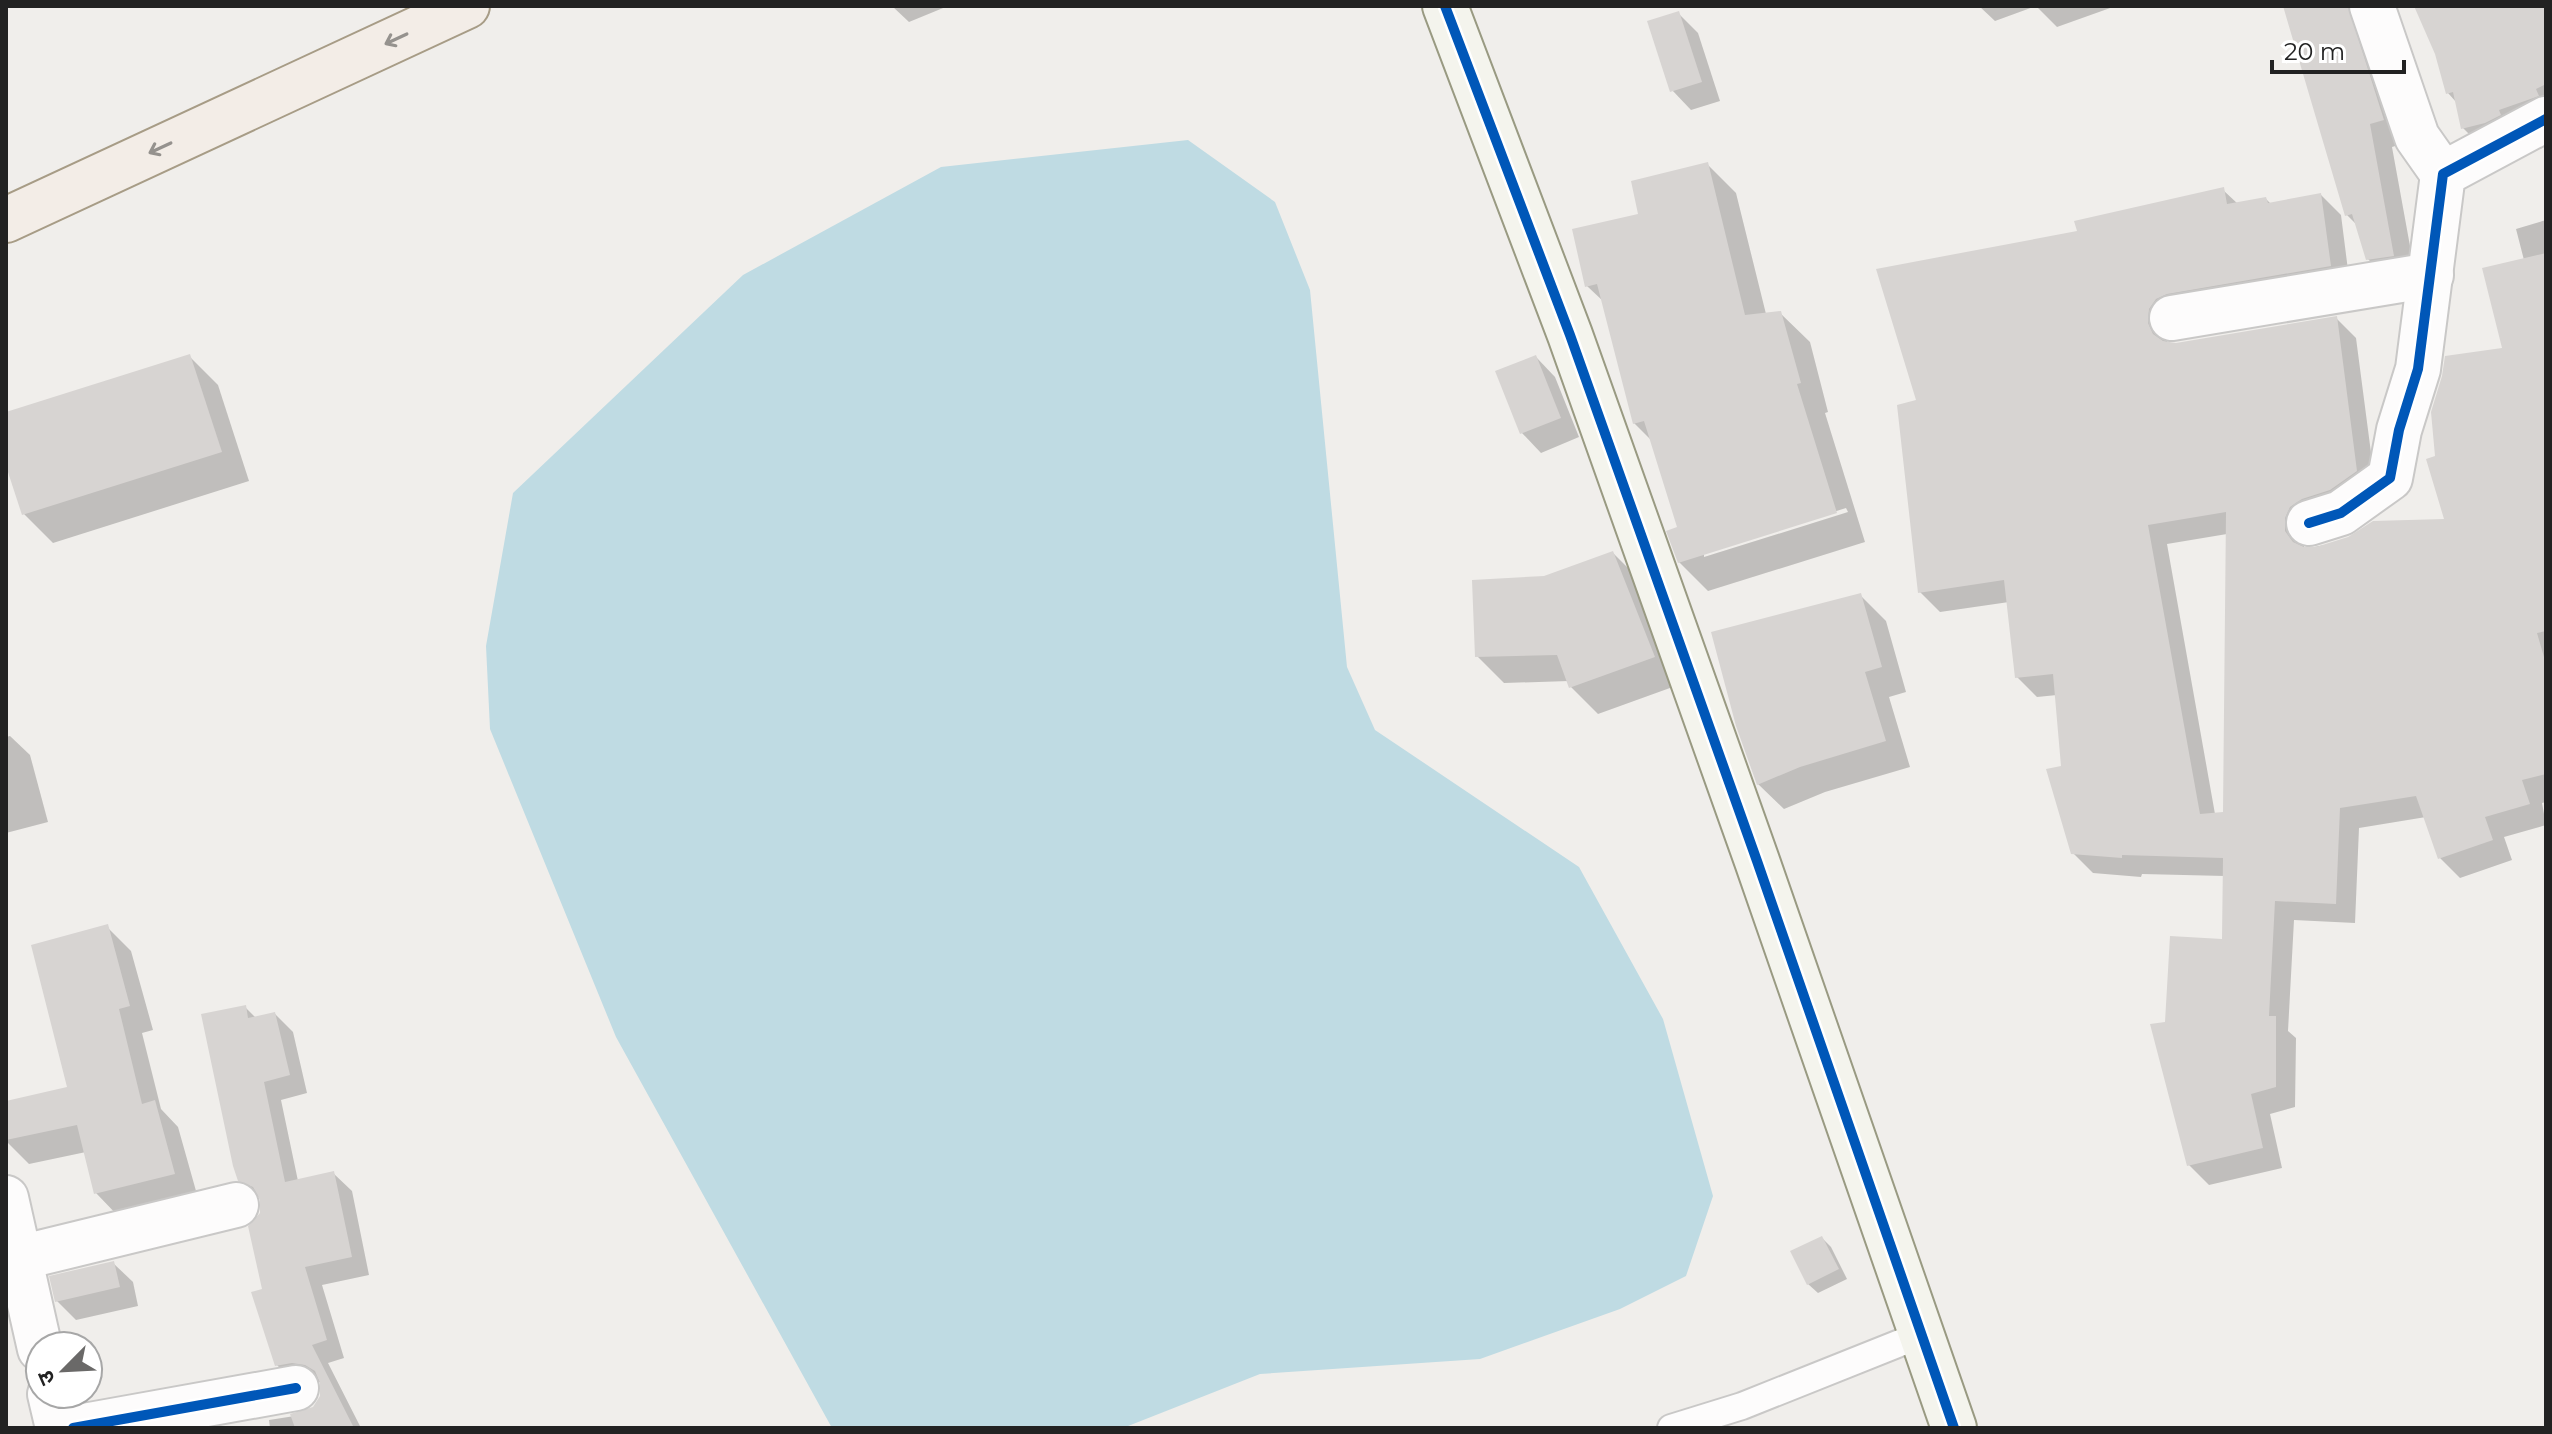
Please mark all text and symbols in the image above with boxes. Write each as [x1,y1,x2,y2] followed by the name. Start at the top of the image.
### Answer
[2272,24,2404,74] scale bar
[385,32,409,47] one-way arrow
[2284,37,2345,66] text: 20 m
[149,142,173,157] one-way arrow
[24,1330,104,1410] north arrow
[31,1366,61,1389] text: उ

